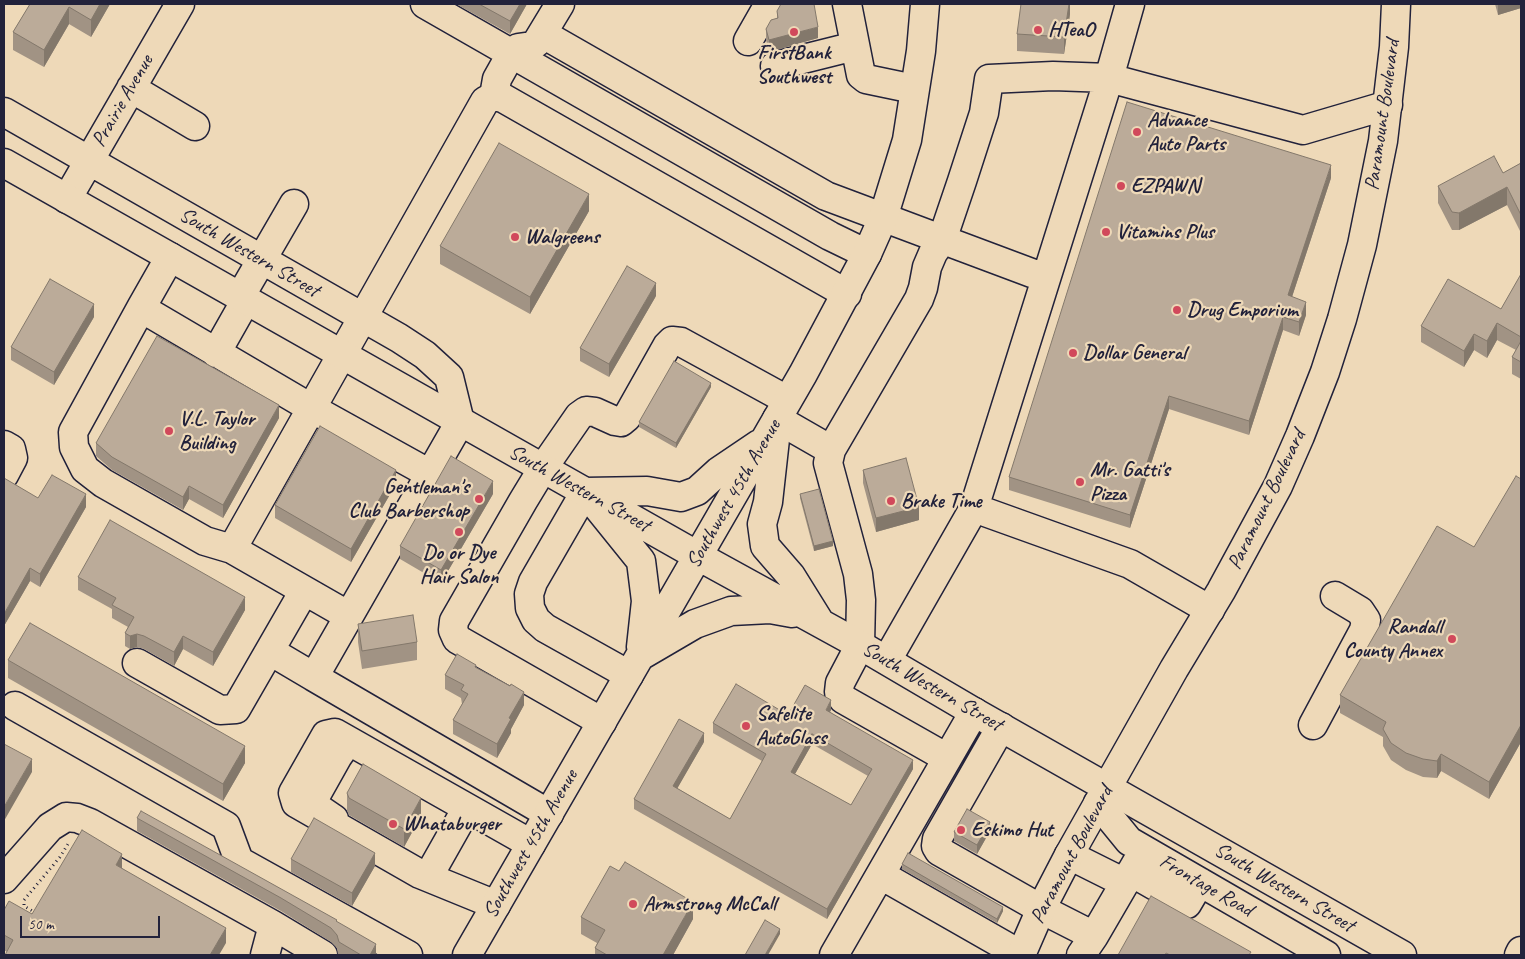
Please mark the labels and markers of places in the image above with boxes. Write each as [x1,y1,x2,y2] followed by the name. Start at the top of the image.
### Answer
[1048,17,1094,43] place label: HTeaO
[1032,24,1044,36] marker: HTeaO
[788,26,800,38] marker: FirstBank Southwest
[757,40,831,90] place label: FirstBank Southwest
[1147,107,1225,157] place label: Advance Auto Parts
[1131,126,1143,138] marker: Advance Auto Parts
[1131,173,1199,199] place label: EZPAWN
[1115,180,1127,192] marker: EZPAWN
[1116,219,1214,245] place label: Vitamins Plus
[525,224,599,250] place label: Walgreens
[1100,226,1112,238] marker: Vitamins Plus
[509,231,521,243] marker: Walgreens
[1187,297,1298,323] place label: Drug Emporium
[1171,304,1183,316] marker: Drug Emporium
[1083,340,1186,366] place label: Dollar General
[1067,347,1079,359] marker: Dollar General
[179,406,254,456] place label: V.L. Taylor Building
[163,425,175,437] marker: V.L. Taylor Building
[1090,457,1170,507] place label: Mr. Gatti's Pizza
[349,474,469,524] place label: Gentleman's Club Barbershop
[1074,476,1086,488] marker: Mr. Gatti's Pizza
[901,488,981,514] place label: Brake Time
[473,493,485,505] marker: Gentleman's Club Barbershop
[885,495,897,507] marker: Brake Time
[453,526,465,538] marker: Do or Dye Hair Salon
[420,540,498,590] place label: Do or Dye Hair Salon
[1344,614,1442,664] place label: Randall County Annex
[1446,633,1458,645] marker: Randall County Annex
[756,701,826,751] place label: Safelite AutoGlass
[740,720,752,732] marker: Safelite AutoGlass
[403,811,500,837] place label: Whataburger
[971,817,1053,843] place label: Eskimo Hut
[387,818,399,830] marker: Whataburger
[955,824,967,836] marker: Eskimo Hut
[643,891,776,917] place label: Armstrong McCall
[627,898,639,910] marker: Armstrong McCall

